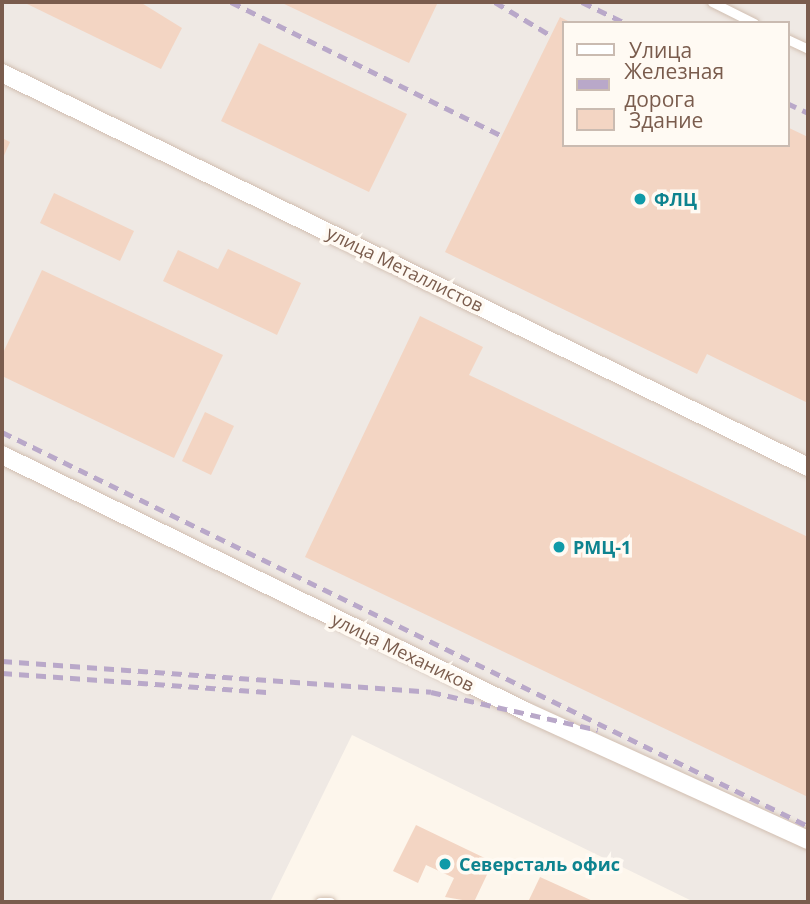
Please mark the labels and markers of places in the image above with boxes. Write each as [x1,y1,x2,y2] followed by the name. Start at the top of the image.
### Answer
[654,188,697,210] place label: ФЛЦ
[632,191,648,207] marker: ФЛЦ
[573,536,631,558] place label: РМЦ-1
[551,539,567,555] marker: РМЦ-1
[459,853,620,875] place label: Северсталь офис
[437,856,453,872] marker: Северсталь офис

